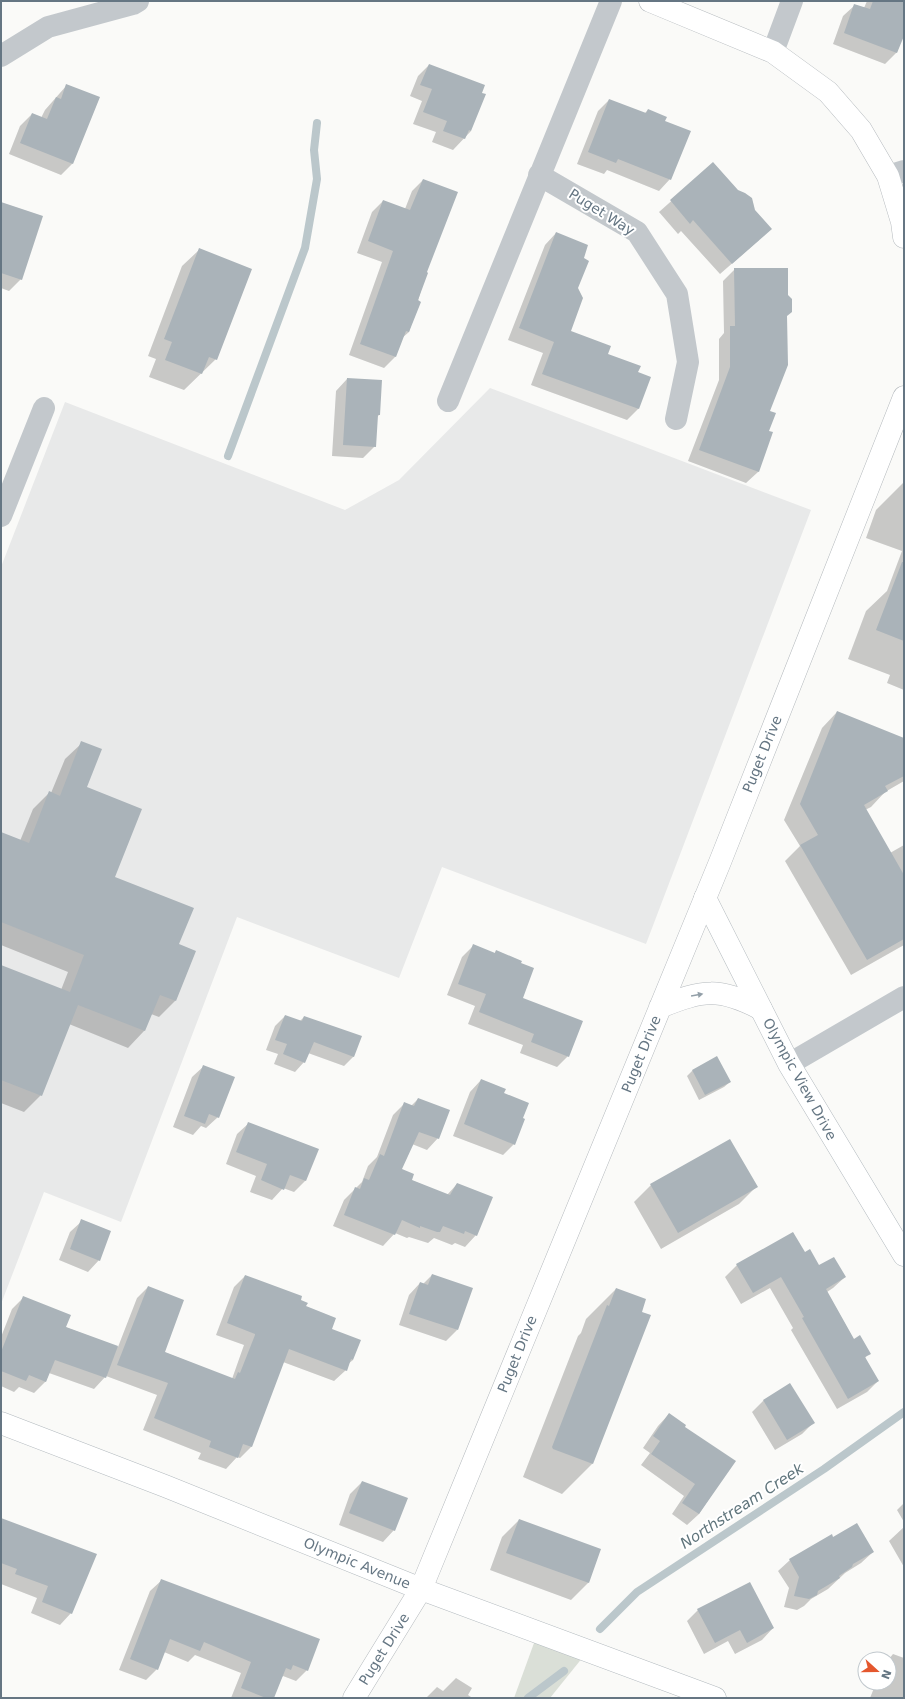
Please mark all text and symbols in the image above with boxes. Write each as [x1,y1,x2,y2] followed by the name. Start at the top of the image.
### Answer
[566,186,638,238] street label: Puget Way
[739,713,785,795] street label: Puget Drive
[691,992,703,998] one-way arrow
[618,1013,664,1095] street label: Puget Drive
[760,1015,840,1143] street label: Olympic View Drive
[494,1313,540,1395] street label: Puget Drive
[677,1459,808,1553] water label: Northstream Creek
[301,1534,413,1592] street label: Olympic Avenue
[356,1610,412,1688] street label: Puget Drive
[857,1651,897,1691] north arrow
[878,1668,894,1681] text: N

